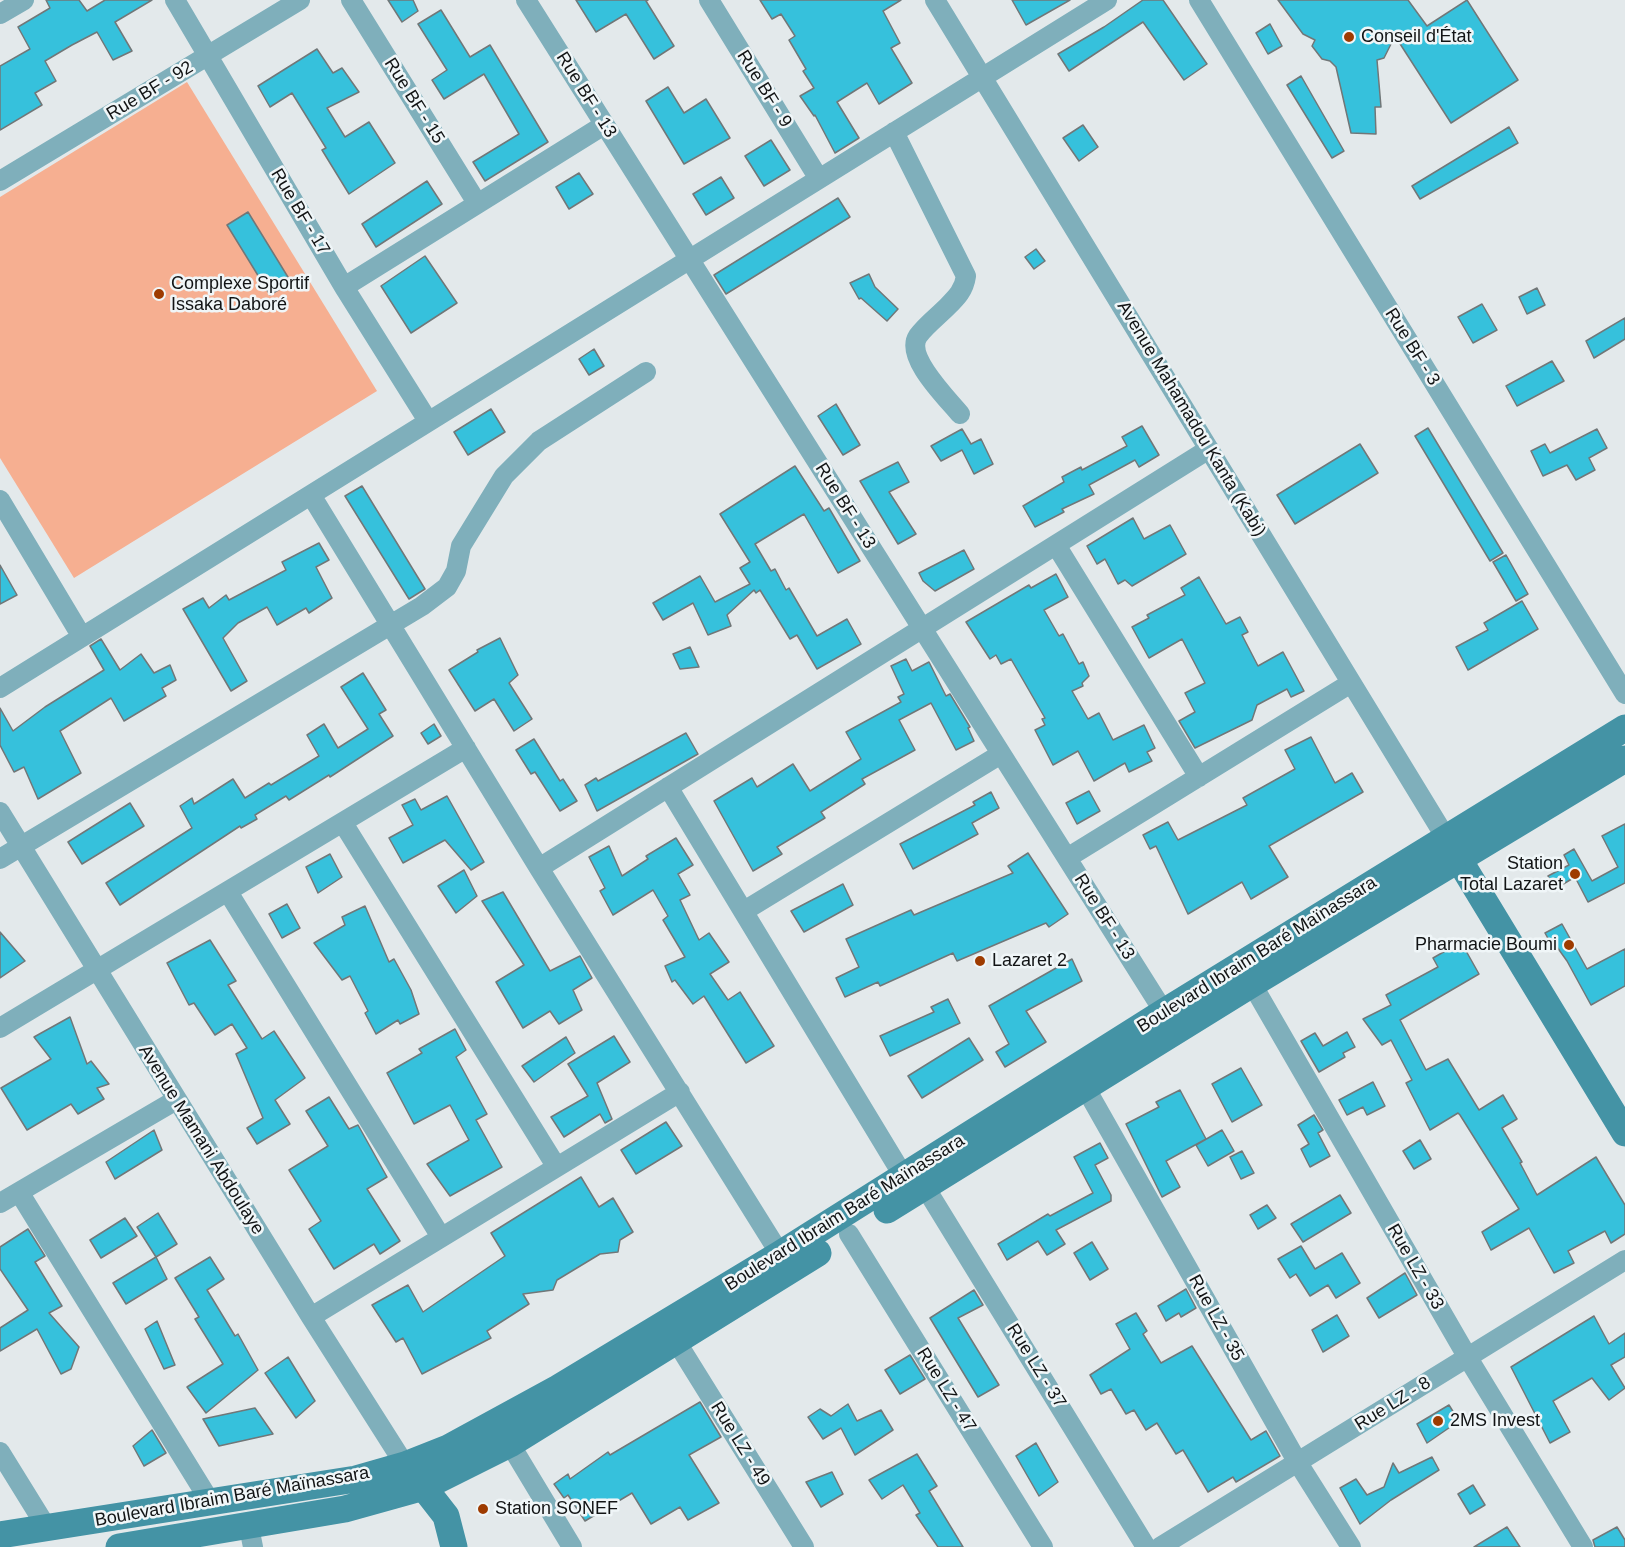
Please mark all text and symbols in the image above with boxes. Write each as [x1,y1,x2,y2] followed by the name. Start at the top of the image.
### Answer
[1361,26,1471,48] place label: Conseil d'État
[1342,30,1356,44] marker: Conseil d'État
[732,46,796,132] street label: Rue BF - 9
[551,48,621,142] street label: Rue BF - 13
[379,54,449,148] street label: Rue BF - 15
[103,57,197,125] street label: Rue BF - 92
[266,165,334,259] street label: Rue BF - 17
[171,273,309,316] place label: Complexe Sportif Issaka Daboré
[152,287,166,301] marker: Complexe Sportif Issaka Daboré
[1112,297,1270,541] street label: Avenue Mahamadou Kanta (Kabi)
[1380,304,1444,390] street label: Rue BF - 3
[810,459,880,553] street label: Rue BF - 13
[1460,853,1563,896] place label: Station Total Lazaret
[1568,867,1582,881] marker: Station Total Lazaret
[1069,870,1139,964] street label: Rue BF - 13
[1133,872,1381,1038] street label: Boulevard Ibraim Baré Maïnassara
[1415,934,1557,956] place label: Pharmacie Boumi
[1562,938,1576,952] marker: Pharmacie Boumi
[992,950,1067,972] place label: Lazaret 2
[973,954,987,968] marker: Lazaret 2
[134,1041,268,1239] street label: Avenue Mamani Abdoulaye
[721,1130,969,1296] street label: Boulevard Ibraim Baré Maïnassara
[1382,1220,1448,1314] street label: Rue LZ - 33
[1184,1271,1248,1365] street label: Rue LZ - 35
[1002,1320,1070,1412] street label: Rue LZ - 37
[912,1344,980,1436] street label: Rue LZ - 47
[1351,1372,1435,1436] street label: Rue LZ - 8
[706,1398,774,1490] street label: Rue LZ - 49
[1450,1410,1540,1432] place label: 2MS Invest
[1431,1414,1445,1428] marker: 2MS Invest
[93,1462,371,1532] street label: Boulevard Ibraim Baré Maïnassara
[495,1498,618,1520] place label: Station SONEF
[476,1502,490,1516] marker: Station SONEF

